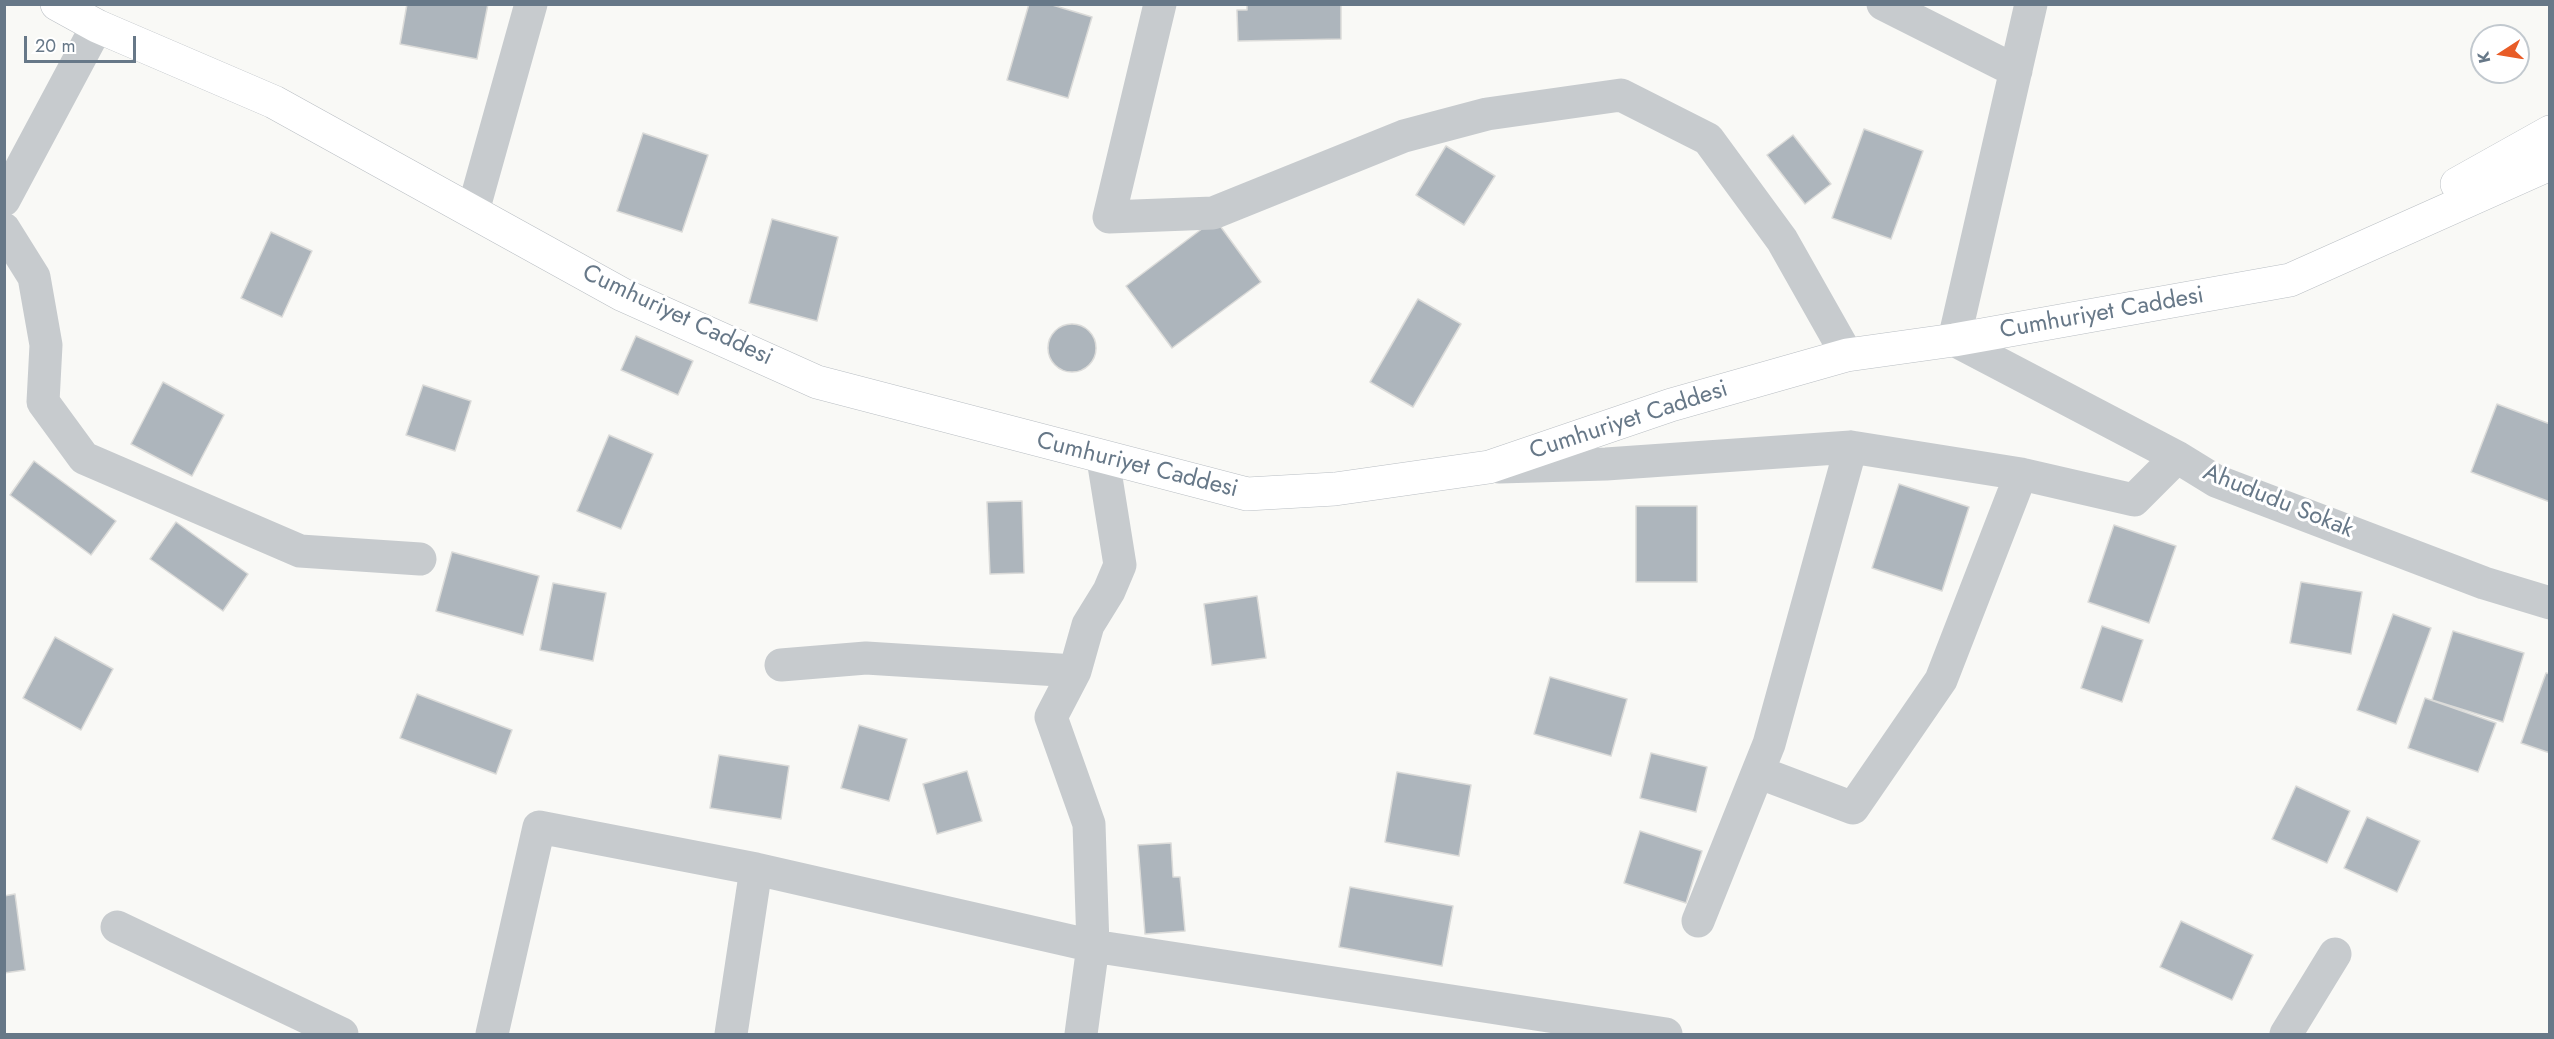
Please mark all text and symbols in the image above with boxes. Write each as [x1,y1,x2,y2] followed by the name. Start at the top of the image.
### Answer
[27,24,140,62] scale bar
[2470,24,2530,84] north arrow
[35,33,75,59] text: 20 m
[2471,50,2496,65] text: K
[577,259,777,373] street label: Cumhuriyet Caddesi
[1998,282,2206,346] street label: Cumhuriyet Caddesi
[1526,375,1732,467] street label: Cumhuriyet Caddesi
[1033,427,1241,505] street label: Cumhuriyet Caddesi
[2199,459,2357,545] street label: Ahududu Sokak

